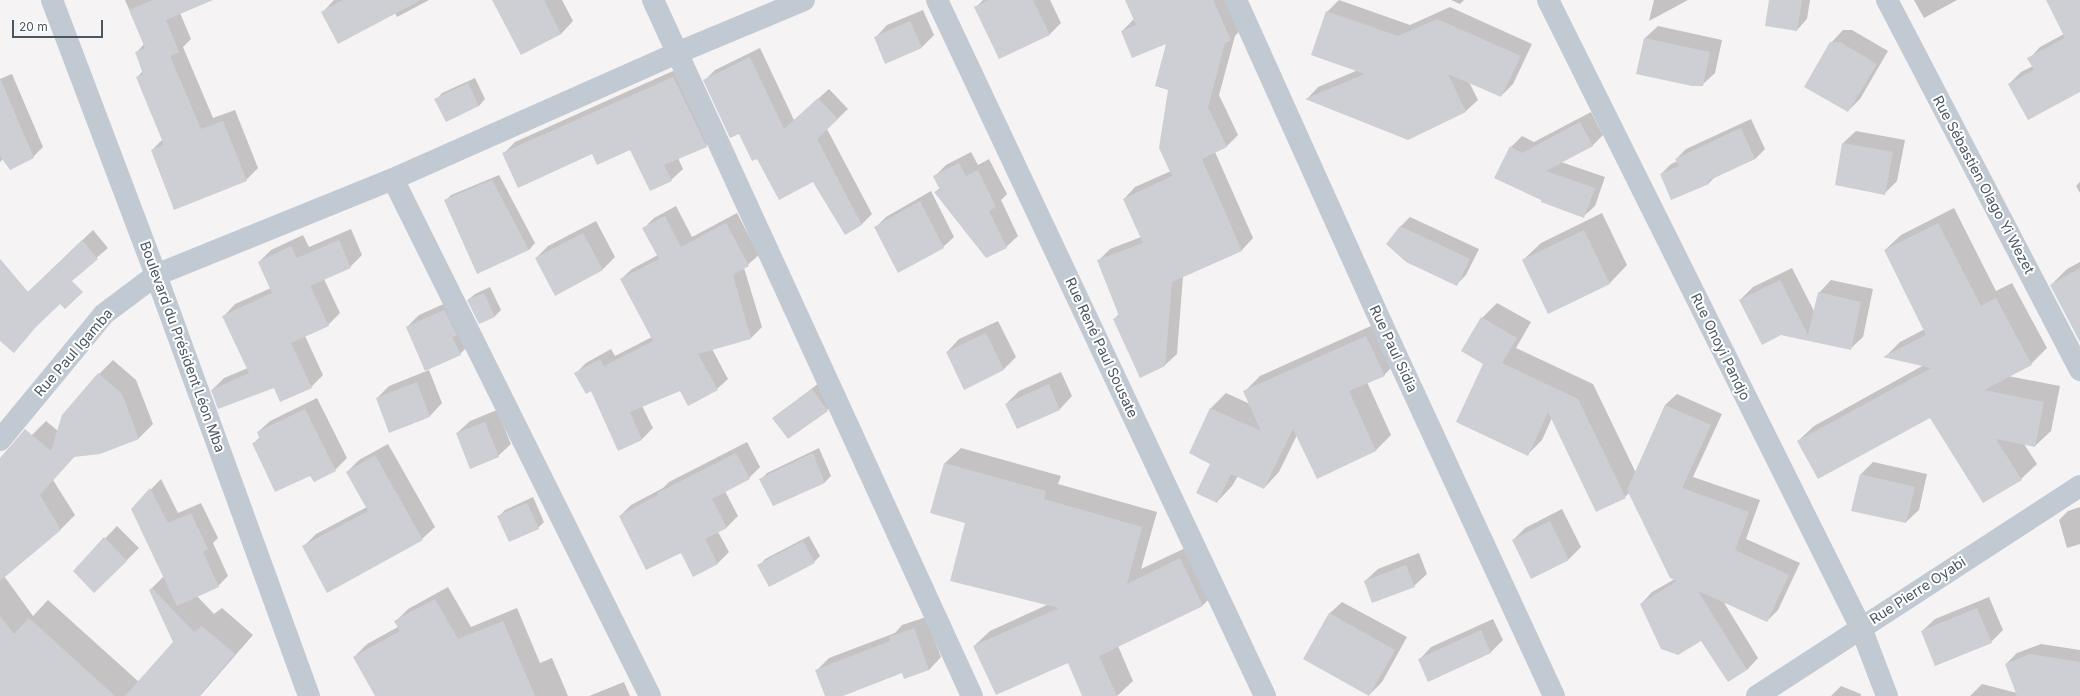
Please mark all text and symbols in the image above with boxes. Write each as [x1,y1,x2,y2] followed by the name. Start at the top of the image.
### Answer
[14,12,105,38] scale bar
[19,19,48,34] text: 20 m
[1929,93,2037,277] street label: Rue Sébastien Olago Yi Wezet
[136,239,228,455] street label: Boulevard du Président Léon Mba
[1061,275,1141,421] street label: Rue René Paul Sousate
[1687,291,1753,403] street label: Rue Onoyi Pandjo
[1366,303,1420,395] street label: Rue Paul Sidia
[31,306,117,400] street label: Rue Paul Igamba
[1867,554,1969,628] street label: Rue Pierre Oyabi

